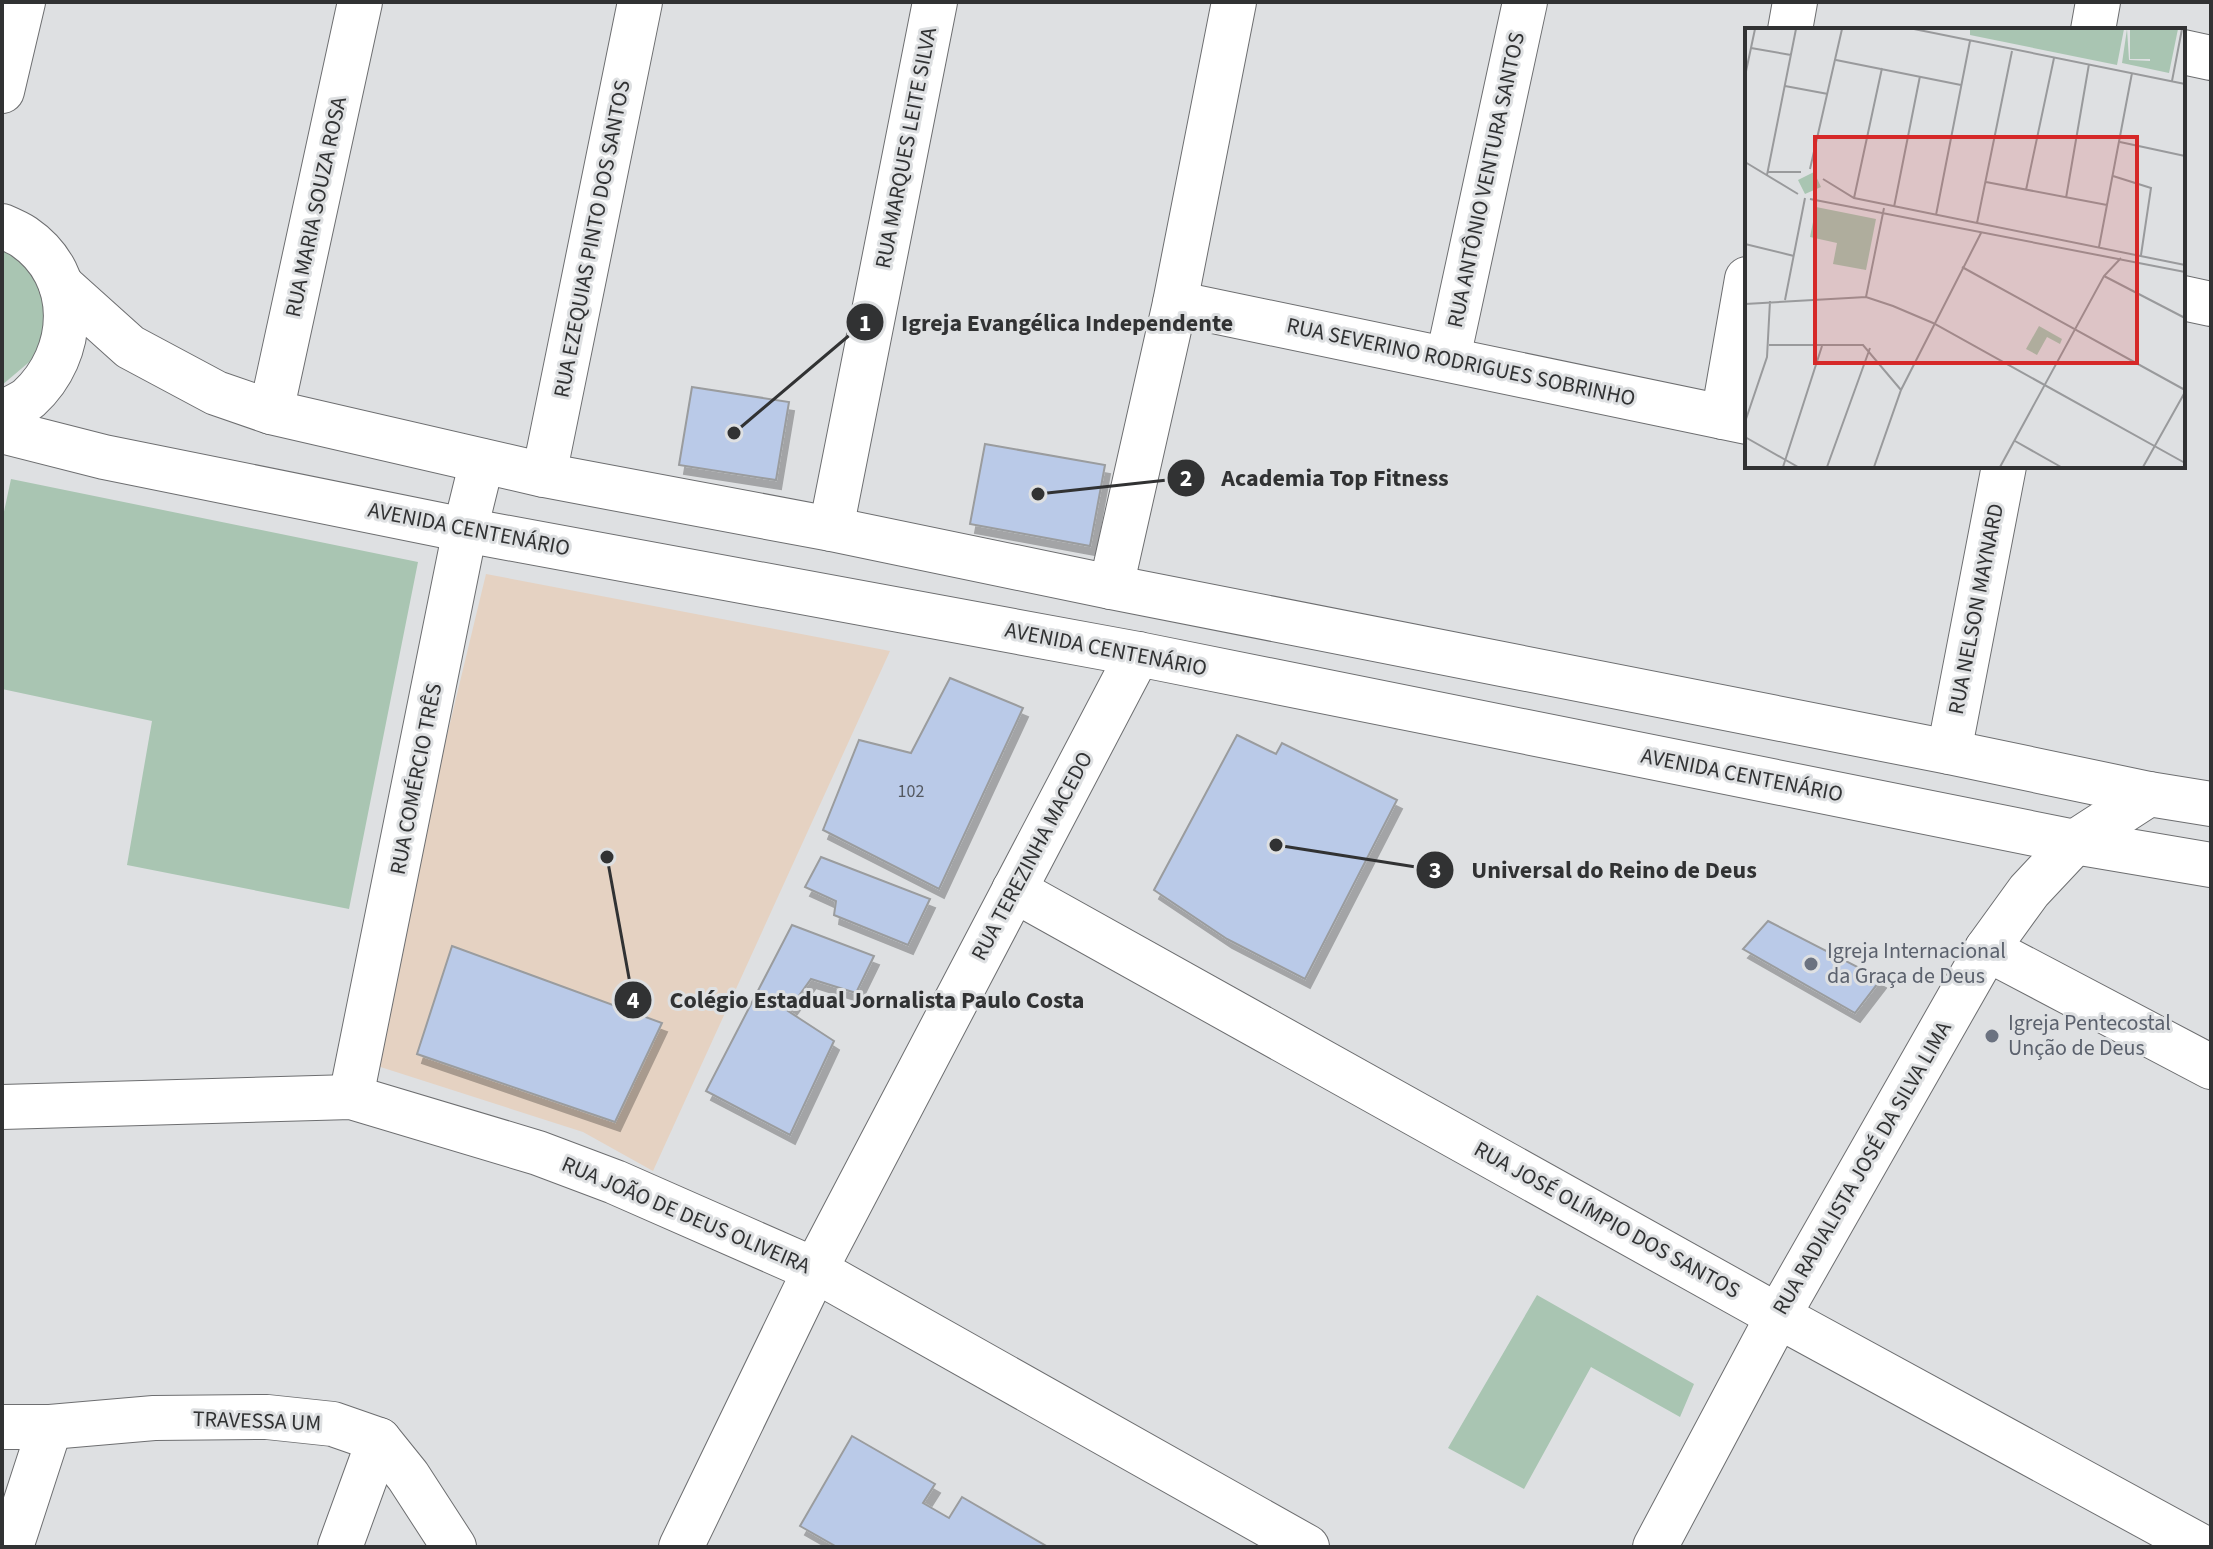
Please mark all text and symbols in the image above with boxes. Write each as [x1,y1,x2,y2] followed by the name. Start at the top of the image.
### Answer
[867,25,945,271] street label: RUA MARQUES LEITE SILVA
[1745,28,2185,468] inset map
[1439,29,1533,331] street label: RUA ANTÔNIO VENTURA SANTOS
[545,77,639,401] street label: RUA EZEQUIAS PINTO DOS SANTOS
[277,94,355,320] street label: RUA MARIA SOUZA ROSA
[845,298,1249,346] callout: Igreja Evangélica Independente
[859,306,871,341] text: 1
[901,306,1233,341] text: Igreja Evangélica Independente
[1284,309,1638,415] street label: RUA SEVERINO RODRIGUES SOBRINHO
[1166,454,1465,502] callout: Academia Top Fitness
[1180,461,1192,496] text: 2
[1220,461,1449,496] text: Academia Top Fitness
[365,494,573,564] street label: AVENIDA CENTENÁRIO
[1940,501,2012,717] street label: RUA NELSON MAYNARD
[1002,614,1210,684] street label: AVENIDA CENTENÁRIO
[382,681,450,877] street label: RUA COMÉRCIO TRÊS
[1638,740,1846,810] street label: AVENIDA CENTENÁRIO
[963,746,1101,966] street label: RUA TEREZINHA MACEDO
[898,779,924,804] house number: 102
[1415,846,1773,894] callout: Universal do Reino de Deus
[1429,853,1441,888] text: 3
[1471,853,1757,888] text: Universal do Reino de Deus
[1827,935,2006,992] place label: Igreja Internacional da Graça de Deus
[1802,955,1820,973] marker: Igreja Internacional da Graça de Deus
[613,976,1100,1024] callout: Colégio Estadual Jornalista Paulo Costa
[627,983,640,1018] text: 4
[670,983,1084,1018] text: Colégio Estadual Jornalista Paulo Costa
[2008,1007,2171,1064] place label: Igreja Pentecostal Unção de Deus
[1765,1015,1959,1321] street label: RUA RADIALISTA JOSÉ DA SILVA LIMA
[1983,1027,2001,1045] marker: Igreja Pentecostal Unção de Deus
[1468,1133,1746,1307] street label: RUA JOSÉ OLÍMPIO DOS SANTOS
[557,1148,815,1282] street label: RUA JOÃO DE DEUS OLIVEIRA
[192,1403,322,1439] street label: TRAVESSA UM

